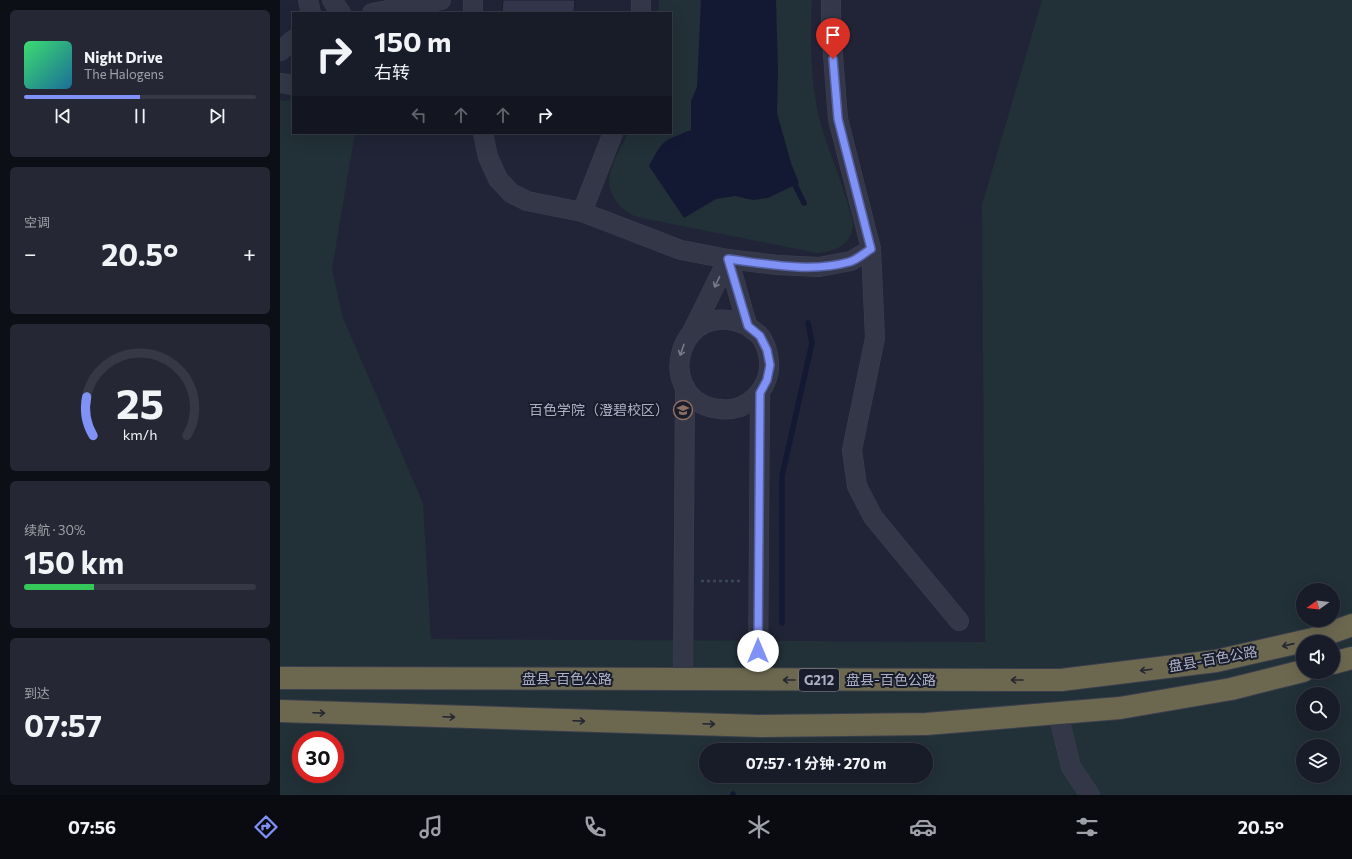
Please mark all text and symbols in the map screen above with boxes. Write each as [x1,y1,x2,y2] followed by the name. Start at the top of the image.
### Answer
[816,18,850,59] pin
[374,24,451,58] text: 150 m
[822,24,844,46] icon: arrive
[308,28,360,80] icon: right
[84,48,163,66] text: Night Drive
[374,61,410,83] text: 右转
[84,66,164,82] text: The Halogens
[408,104,430,126] icon: left
[450,104,472,126] icon: ahead
[492,104,514,126] icon: ahead
[534,104,556,126] icon: right
[52,105,74,127] icon: previous
[129,105,151,127] icon: pause
[206,105,228,127] icon: next
[24,214,50,230] text: 空调
[101,235,178,272] text: 20.5°
[24,240,37,267] text: −
[243,240,256,267] text: +
[713,276,720,288] one-way arrow
[678,343,685,356] one-way arrow
[116,376,164,427] text: 25
[672,399,694,421] school or university icon: 百色学院（澄碧校区）
[529,401,669,418] place label: 百色学院（澄碧校区）
[123,424,157,442] text: km/h
[24,522,85,538] text: 续航 · 30%
[24,543,124,580] text: 150 km
[1296,583,1340,627] north arrow
[1296,583,1340,783] map controls
[737,630,779,672] position arrow
[1296,635,1340,679] button: sound
[1282,641,1295,649] one-way arrow
[1167,642,1259,675] street label: 盘县-百色公路
[1140,666,1153,673] one-way arrow
[799,669,839,691] road number: G212
[522,670,612,687] street label: 盘县-百色公路
[846,671,936,688] street label: 盘县-百色公路
[783,676,796,683] one-way arrow
[1011,676,1024,684] one-way arrow
[24,685,50,701] text: 到达
[1296,687,1340,731] button: search
[24,706,102,743] text: 07:57
[312,709,325,716] one-way arrow
[442,713,455,720] one-way arrow
[572,717,585,724] one-way arrow
[702,721,715,728] one-way arrow
[292,731,344,783] speed limit sign: 30
[1296,739,1340,783] button: layers
[746,754,886,772] text: 07:57 · 1 分钟 · 270 m
[252,813,280,841] icon: directions
[417,813,445,841] icon: music
[581,813,609,841] icon: phone
[745,813,773,841] icon: climate
[909,813,937,841] icon: car
[1073,813,1101,841] icon: filters
[68,816,116,838] text: 07:56
[1238,816,1284,838] text: 20.5°

